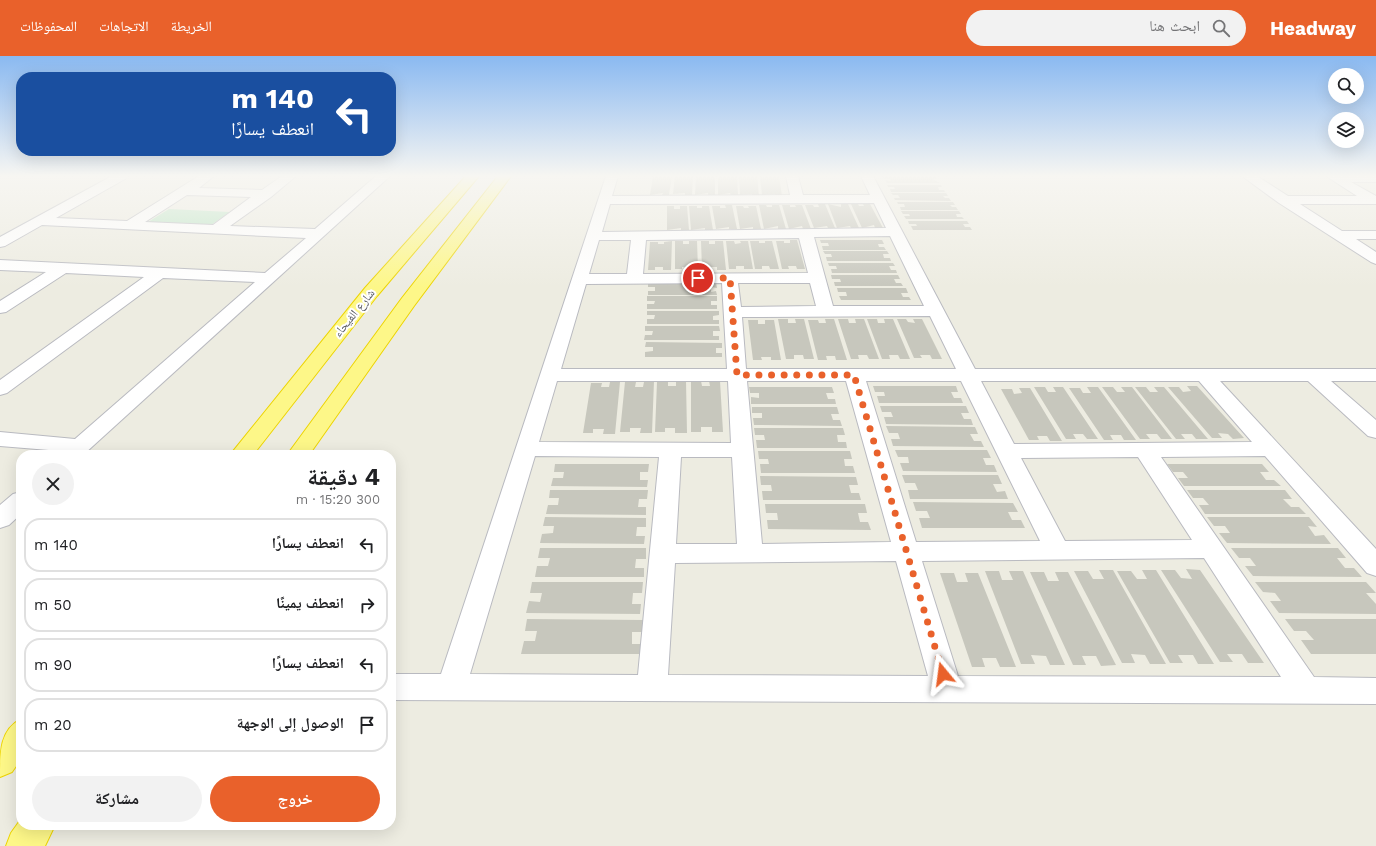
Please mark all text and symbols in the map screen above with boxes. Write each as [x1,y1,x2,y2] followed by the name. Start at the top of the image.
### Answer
[966,10,1246,46] search box
[1149,17,1200,35] text: ابحث هنا
[1210,17,1232,39] icon: search
[1270,17,1356,40] text: Headway
[20,18,77,34] text: المحفوظات
[99,18,149,34] text: الاتجاهات
[171,18,212,34] text: الخريطة
[1328,68,1364,148] map controls
[1328,68,1364,104] button: search
[231,82,314,115] text: 140 m
[328,88,380,140] icon: left
[1328,112,1364,148] button: layers
[231,118,314,139] text: انعطف يسارًا
[681,261,715,295] pin
[687,267,709,289] icon: arrive
[330,286,378,340] street label: شارع الفيحاء
[32,463,74,505] button: close
[307,463,380,491] text: 4 دقيقة
[296,492,380,507] text: 300 m · 15:20
[272,534,344,552] text: انعطف يسارًا
[356,534,378,556] icon: left
[34,536,78,554] text: 140 m
[276,594,344,612] text: انعطف يمينًا
[356,594,378,616] icon: right
[34,596,71,614] text: 50 m
[922,653,964,695] position arrow
[272,654,344,672] text: انعطف يسارًا
[356,654,378,676] icon: left
[34,656,72,674] text: 90 m
[237,714,344,732] text: الوصول إلى الوجهة
[356,714,378,736] icon: arrive
[34,716,72,734] text: 20 m
[32,776,202,822] button: مشاركة
[210,776,380,822] button: خروج

